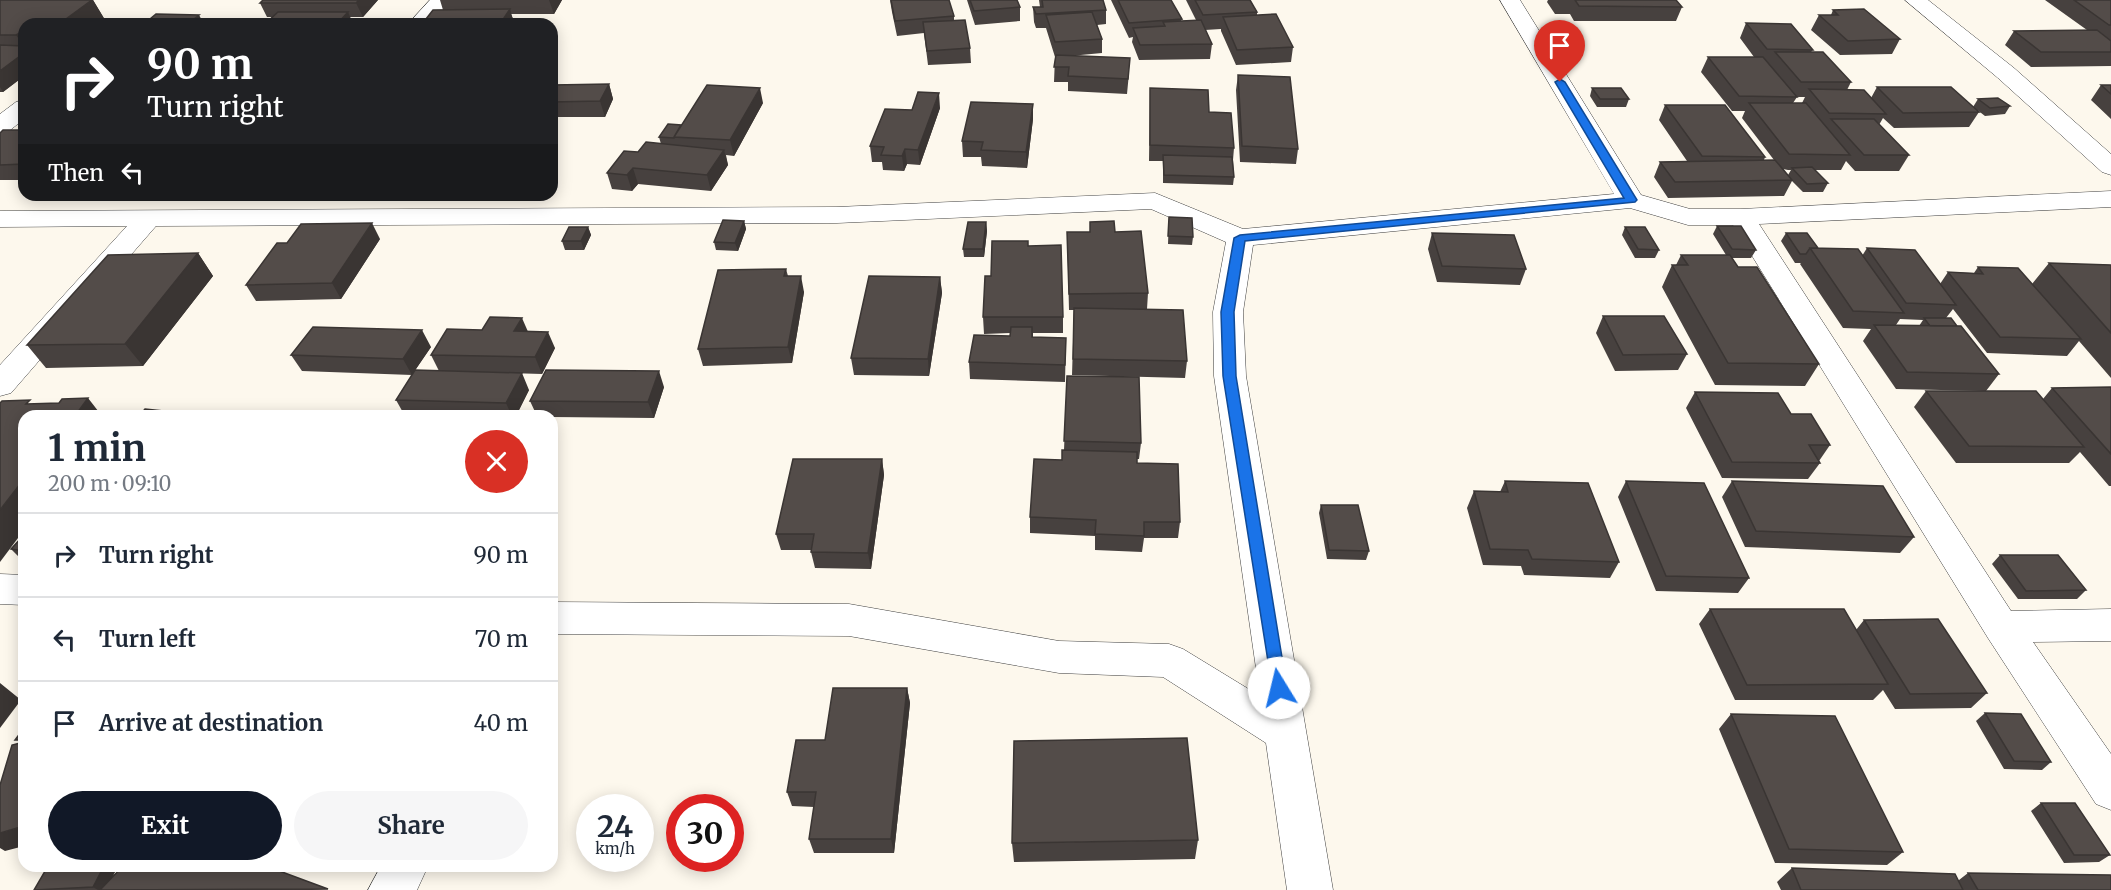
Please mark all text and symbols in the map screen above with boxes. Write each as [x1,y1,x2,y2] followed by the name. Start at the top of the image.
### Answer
[1534,20,1585,82] pin
[1543,29,1576,62] icon: arrive
[147,38,253,90] text: 90 m
[48,42,126,120] icon: right
[147,90,284,124] text: Turn right
[116,156,149,189] icon: left
[48,159,104,187] text: Then
[48,426,146,471] text: 1 min
[465,430,528,493] button: close
[48,471,172,496] text: 200 m · 09:10
[48,539,81,572] icon: right
[99,541,213,569] text: Turn right
[473,541,528,569] text: 90 m
[48,623,81,656] icon: left
[99,625,196,653] text: Turn left
[475,625,528,653] text: 70 m
[1247,656,1311,720] position arrow
[48,707,81,740] icon: arrive
[99,709,323,737] text: Arrive at destination
[473,709,528,737] text: 40 m
[48,791,282,860] button: Exit
[294,791,528,860] button: Share
[666,794,744,872] speed limit sign: 30
[597,807,633,845] text: 24
[595,839,635,858] text: km/h

